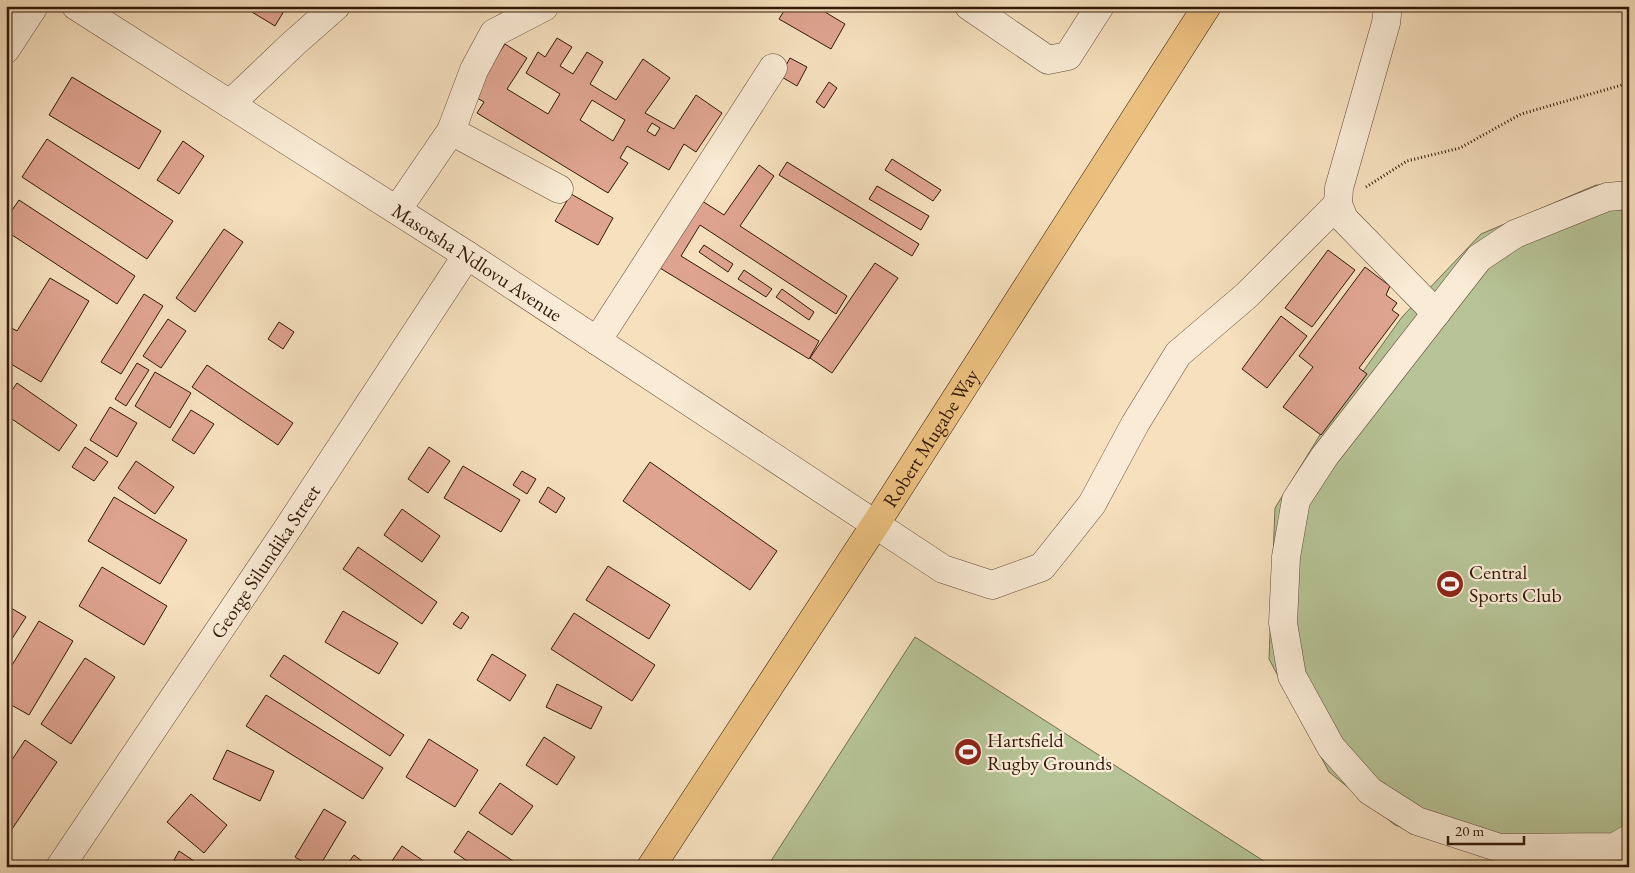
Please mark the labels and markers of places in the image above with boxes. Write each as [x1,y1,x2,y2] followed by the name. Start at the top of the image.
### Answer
[1469,559,1562,608] place label: Central Sports Club
[1435,569,1465,599] sports icon: Central Sports Club
[987,727,1112,776] place label: Hartsfield Rugby Grounds
[953,737,983,767] sports icon: Hartsfield Rugby Grounds

